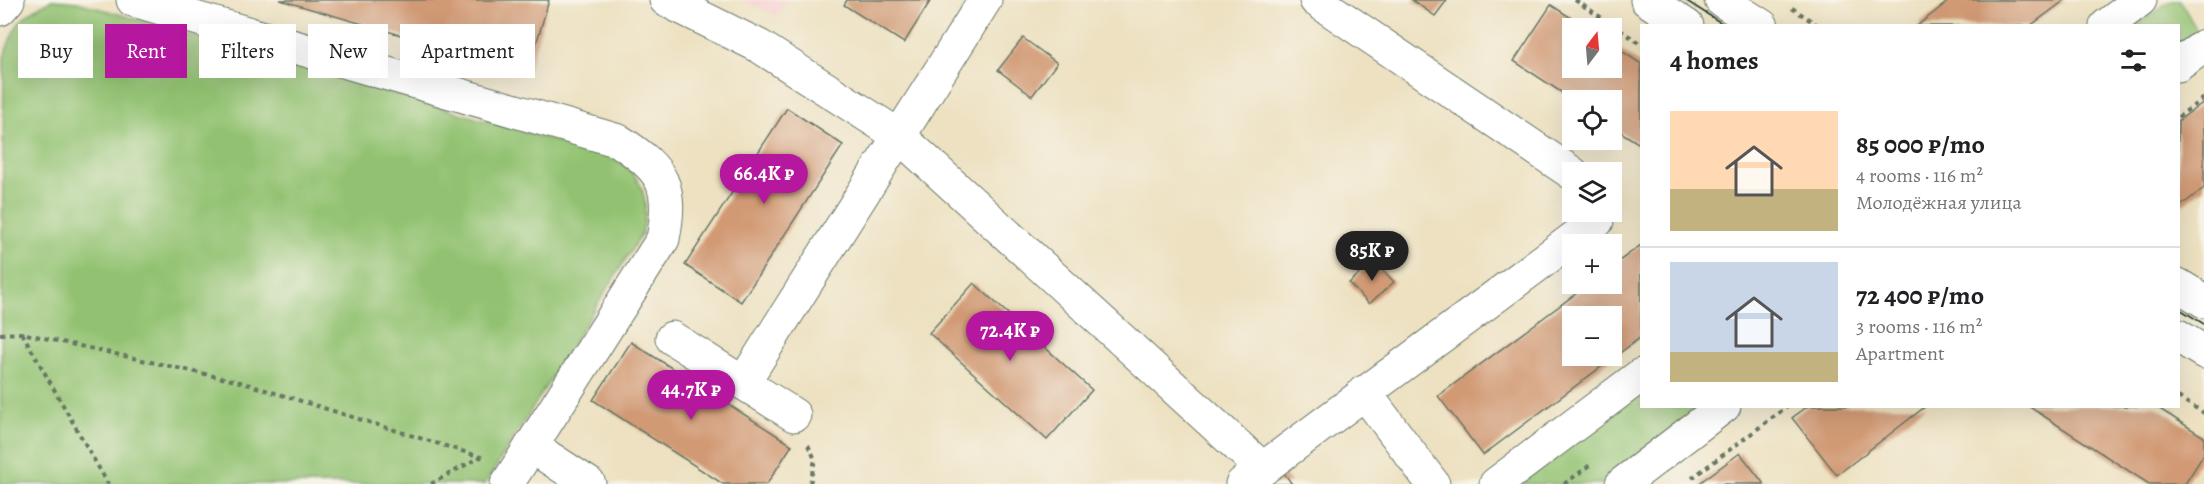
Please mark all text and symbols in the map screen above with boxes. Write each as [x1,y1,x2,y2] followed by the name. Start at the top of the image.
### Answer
[1562,18,1622,78] north arrow
[1562,18,1622,366] map controls
[18,24,93,78] chip: Buy
[105,24,187,78] chip: Rent
[199,24,296,78] chip: Filters
[308,24,388,78] chip: New
[400,24,535,78] chip: Apartment
[1670,43,1759,78] text: 4 homes
[2117,44,2150,77] icon: filters
[1562,90,1622,150] button: locate
[1856,127,1985,162] text: 85 000 ₽/mo
[1718,135,1790,207] icon: home
[709,154,819,205] pin: 66.4K ₽
[734,160,794,187] text: 66.4K ₽
[1562,162,1622,222] button: layers
[1856,162,1983,189] text: 4 rooms · 116 m²
[1856,189,2022,216] text: Молодёжная улица
[1330,231,1414,282] pin: 85K ₽
[1562,234,1622,294] button: +
[1350,237,1394,264] text: 85K ₽
[1856,278,1984,313] text: 72 400 ₽/mo
[1718,286,1790,358] icon: home
[1562,306,1622,366] button: −
[955,311,1065,362] pin: 72.4K ₽
[1856,313,1982,340] text: 3 rooms · 116 m²
[980,317,1040,344] text: 72.4K ₽
[1856,340,1945,367] text: Apartment
[636,370,746,421] pin: 44.7K ₽
[661,376,721,403] text: 44.7K ₽

